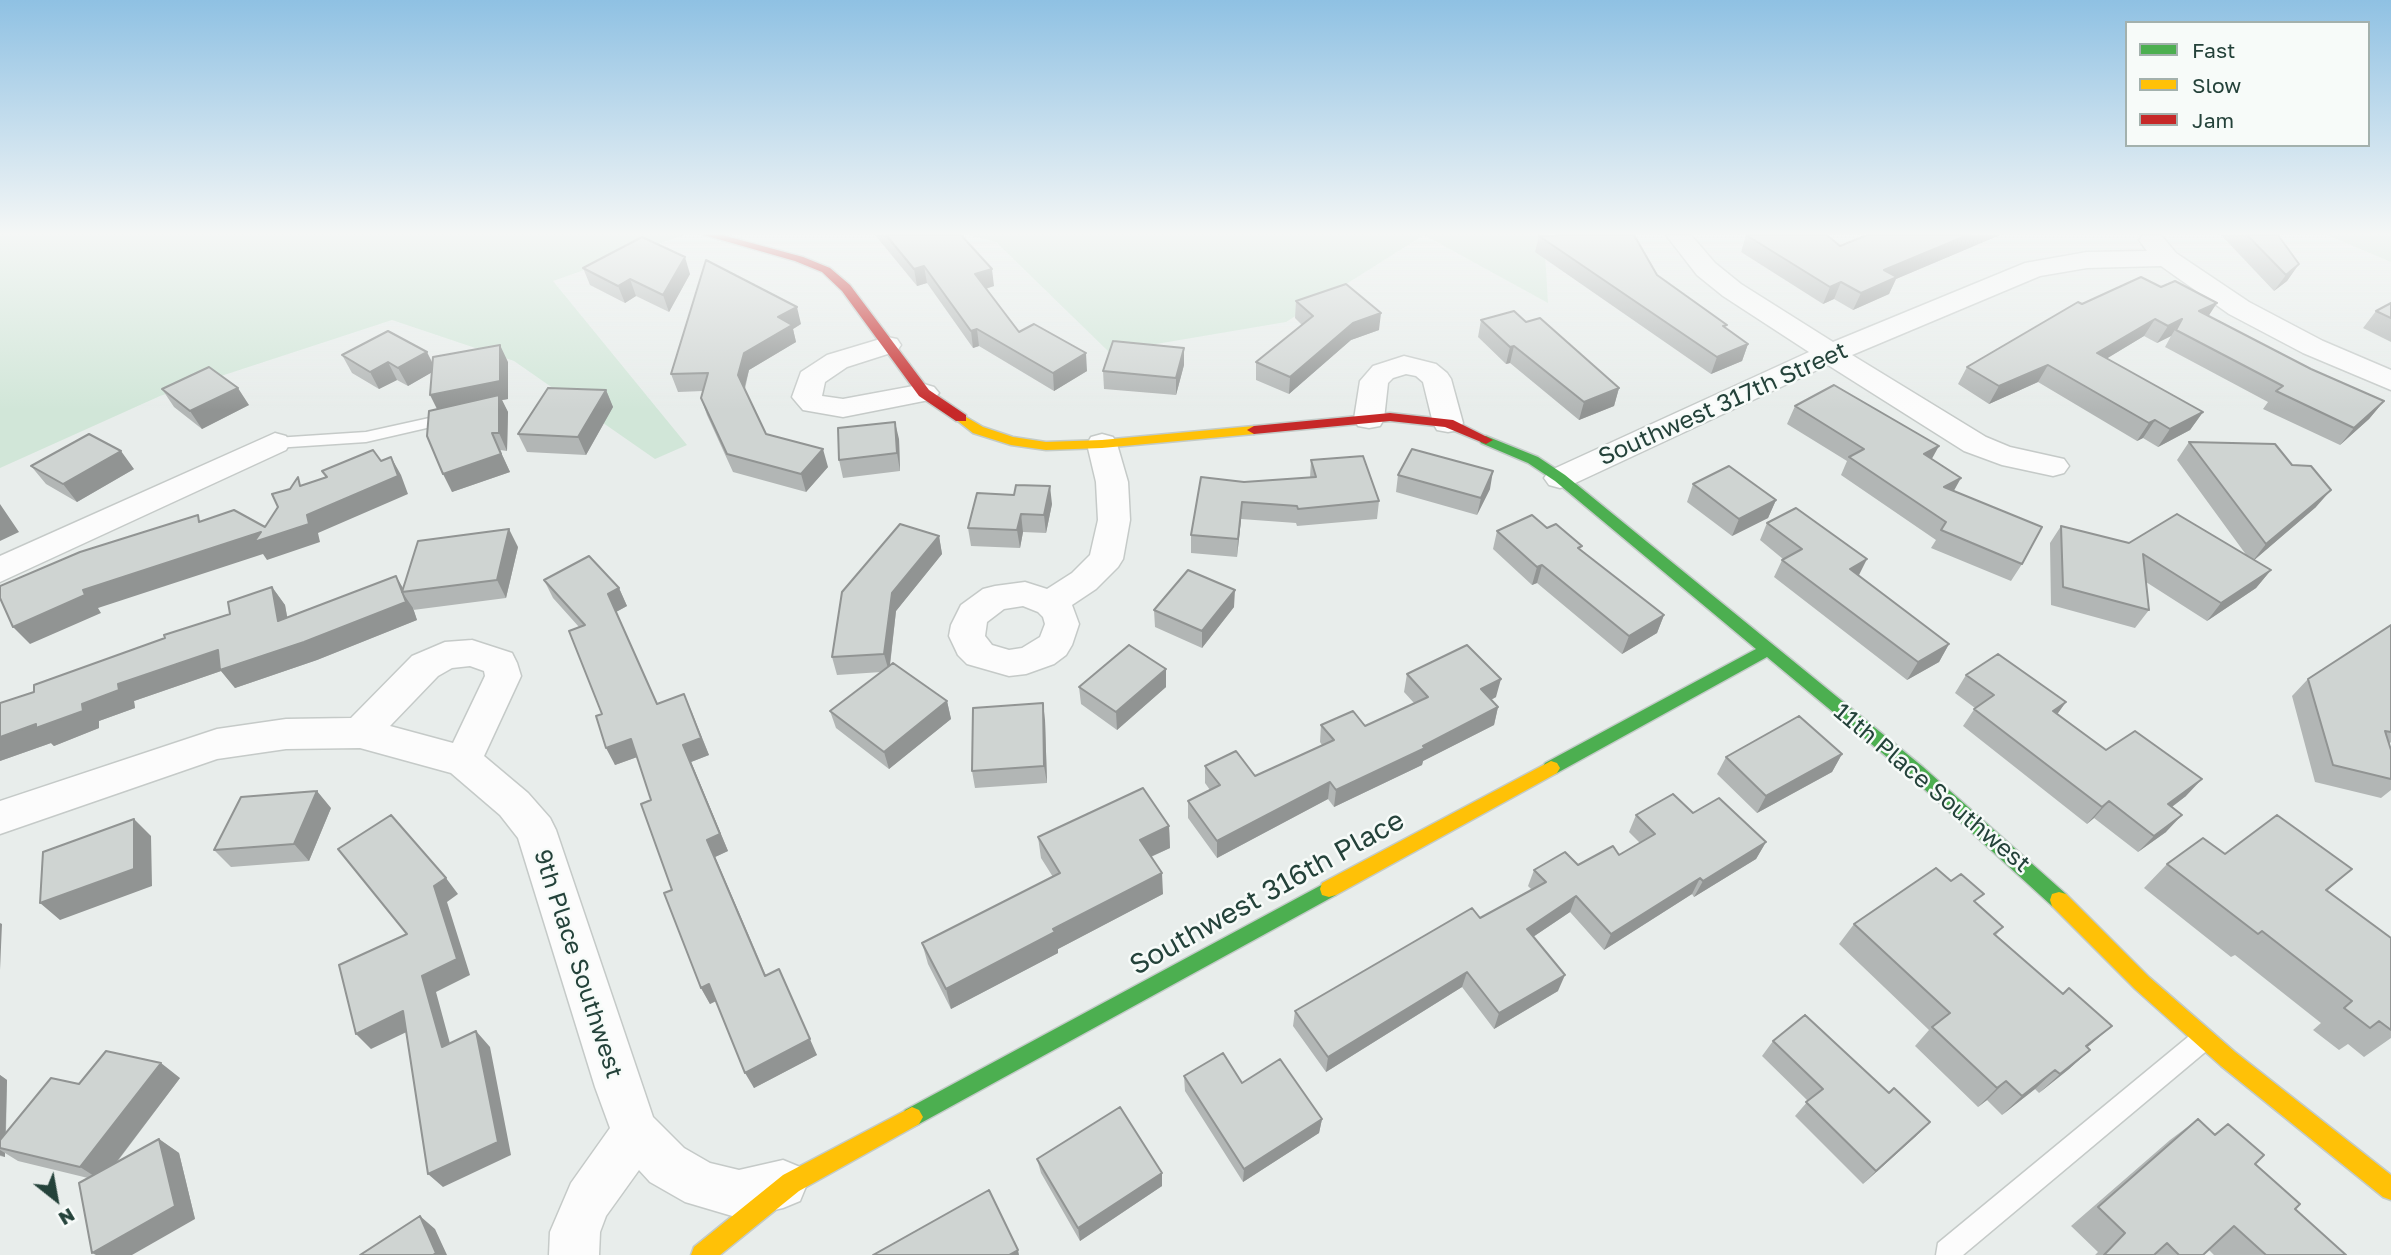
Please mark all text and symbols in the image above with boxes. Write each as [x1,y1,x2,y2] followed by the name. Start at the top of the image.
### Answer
[2125,21,2370,147] legend
[2192,37,2235,63] text: Fast
[2192,72,2241,98] text: Slow
[2192,107,2234,133] text: Jam
[1594,336,1852,472] street label: Southwest 317th Street
[1828,697,2036,879] street label: 11th Place Southwest
[1124,804,1410,982] street label: Southwest 316th Place
[527,846,629,1082] street label: 9th Place Southwest
[21,1164,91,1234] north arrow
[55,1204,79,1231] text: N

